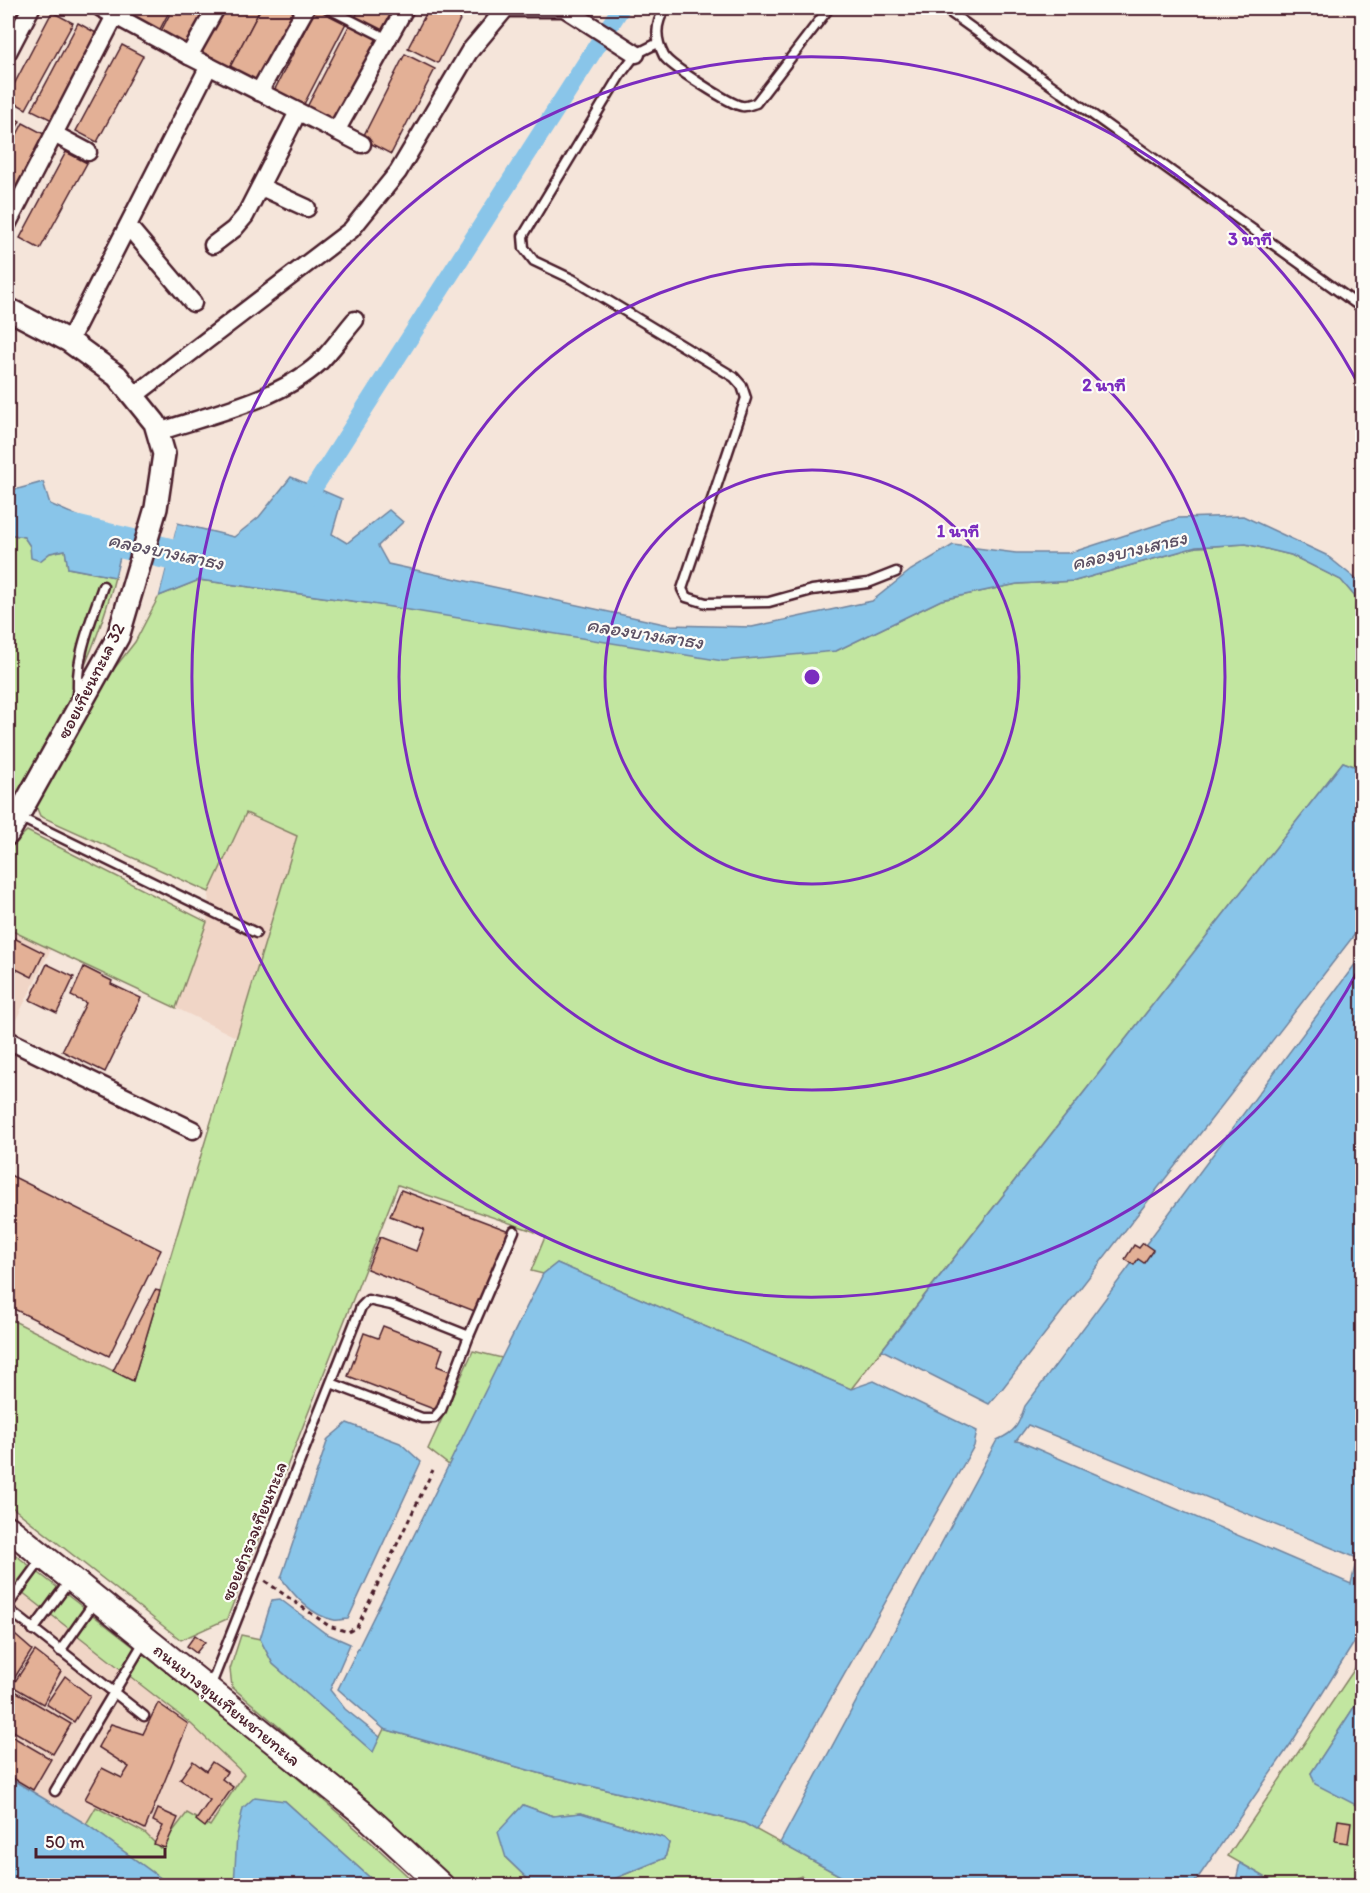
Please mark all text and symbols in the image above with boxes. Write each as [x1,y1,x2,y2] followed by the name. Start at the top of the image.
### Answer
[1228,228,1272,250] text: 3 นาที
[1082,374,1126,396] text: 2 นาที
[937,520,979,542] text: 1 นาที
[1069,525,1190,575] water label: คลองบางเสาธง
[106,527,227,575] water label: คลองบางเสาธง
[585,612,706,654] water label: คลองบางเสาธง
[52,619,130,743] street label: ซอยเทียนทะเล 32
[802,667,822,687] centre of rings
[216,1458,292,1604] street label: ซอยตำรวจเทียนทะเล
[149,1639,305,1771] street label: ถนนบางขุนเทียนชายทะเล
[36,1821,165,1859] scale bar
[45,1831,85,1853] text: 50 m

